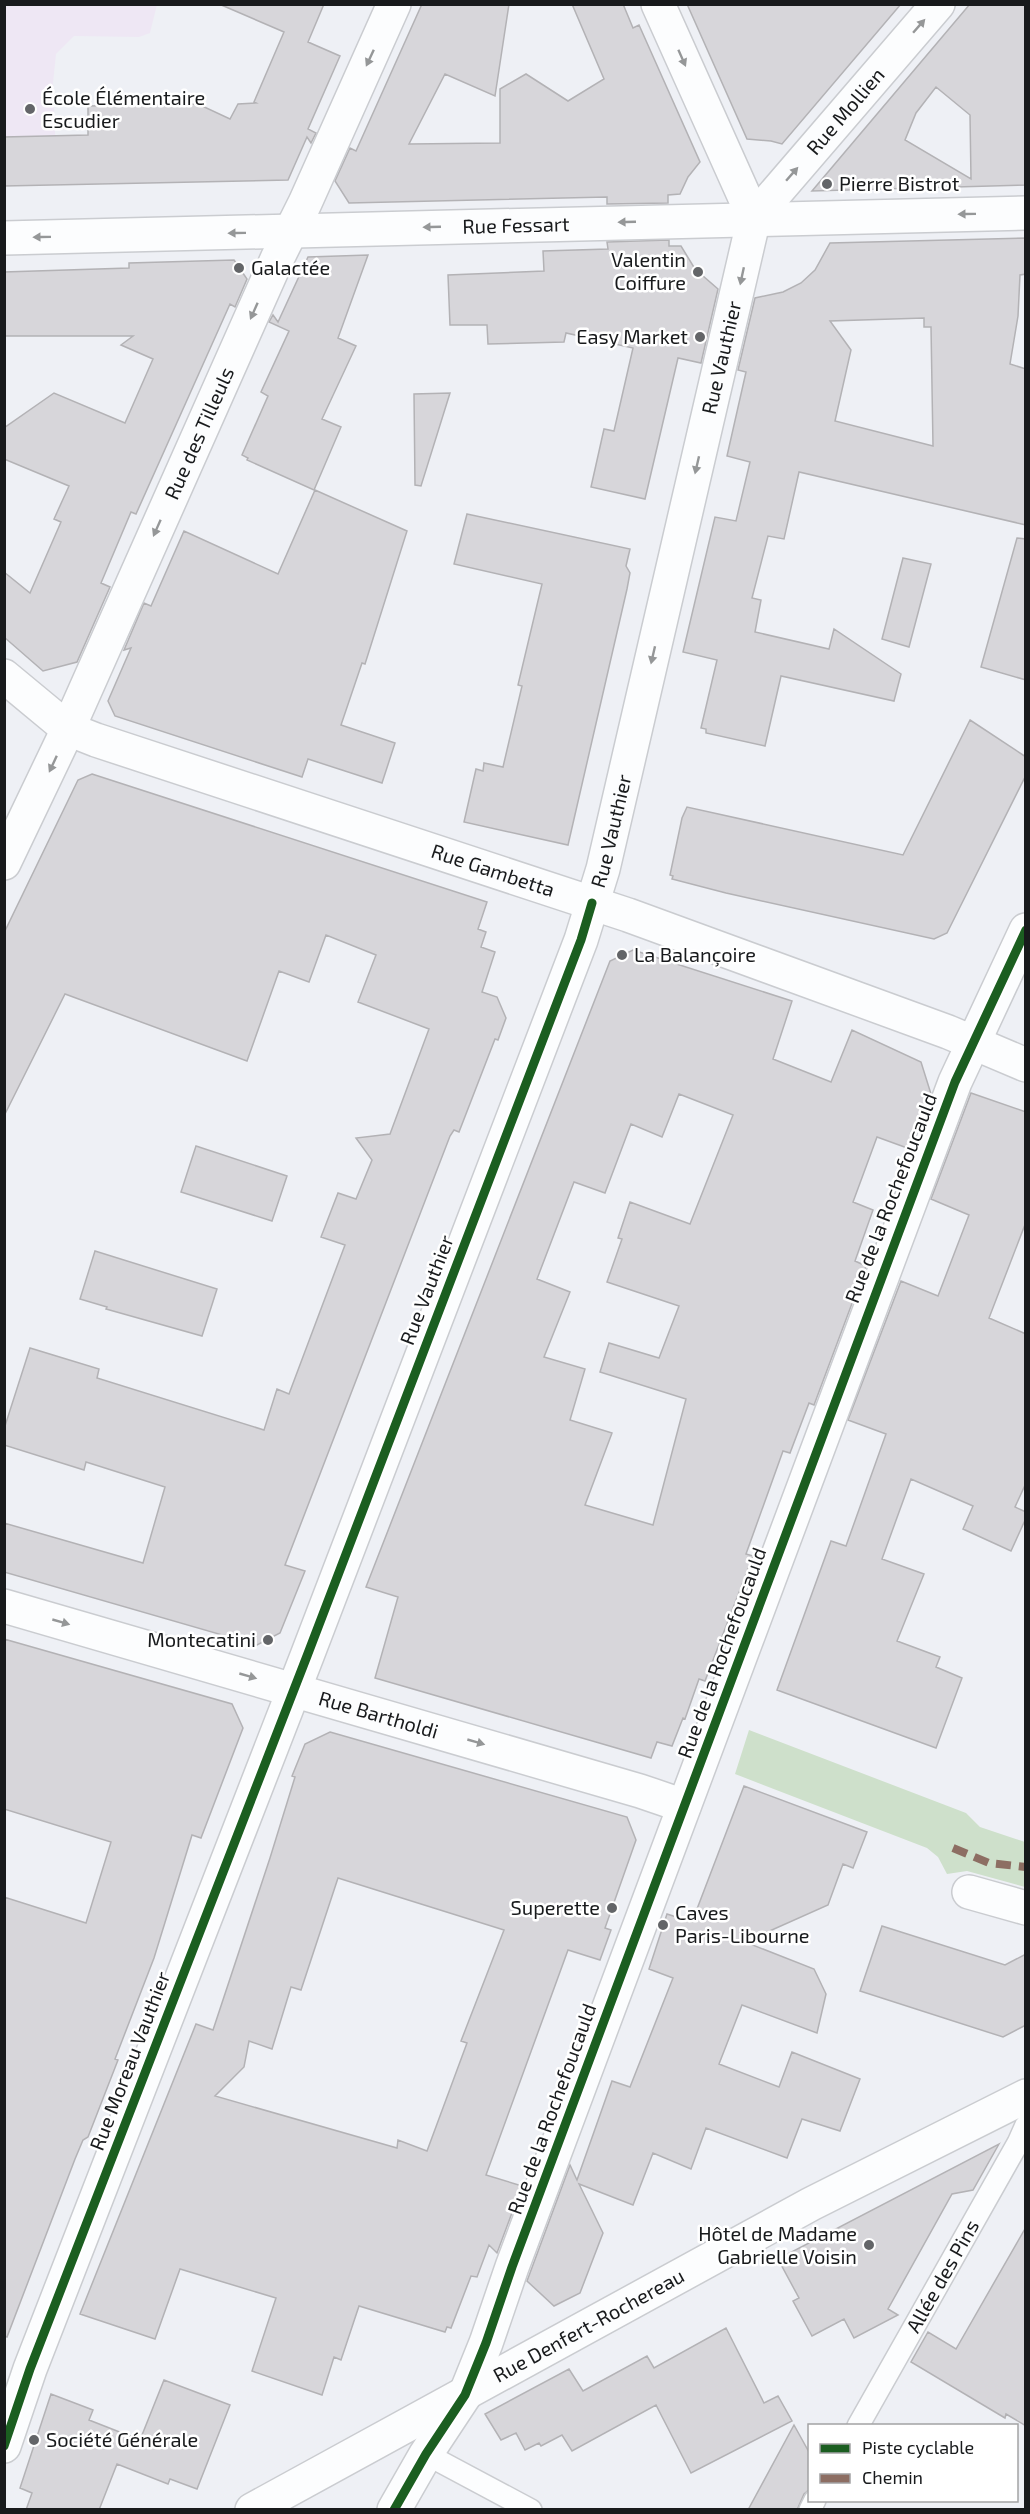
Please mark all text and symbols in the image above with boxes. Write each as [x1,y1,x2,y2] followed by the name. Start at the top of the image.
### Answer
[912,19,925,34] one-way arrow
[365,49,374,66] one-way arrow
[678,49,687,67] one-way arrow
[801,62,889,159] street label: Rue Mollien
[42,85,205,132] place label: École Élémentaire Escudier
[23,102,37,116] marker: École Élémentaire Escudier
[785,167,798,182] one-way arrow
[839,171,960,195] place label: Pierre Bistrot
[820,177,834,191] marker: Pierre Bistrot
[958,209,977,219] one-way arrow
[462,211,570,238] street label: Rue Fessart
[618,217,637,227] one-way arrow
[423,223,442,232] one-way arrow
[228,228,247,237] one-way arrow
[33,232,52,242] one-way arrow
[611,247,686,294] place label: Valentin Coiffure
[251,255,330,279] place label: Galactée
[232,261,246,275] marker: Galactée
[691,265,705,279] marker: Valentin Coiffure
[736,266,746,285] one-way arrow
[696,299,745,416] street label: Rue Vauthier
[249,303,258,320] one-way arrow
[576,324,688,348] place label: Easy Market
[693,330,707,344] marker: Easy Market
[159,363,238,503] street label: Rue des Tilleuls
[692,456,702,475] one-way arrow
[152,519,162,537] one-way arrow
[647,646,657,664] one-way arrow
[48,755,57,772] one-way arrow
[585,772,636,890] street label: Rue Vauthier
[428,838,558,901] street label: Rue Gambetta
[634,942,756,967] place label: La Balançoire
[615,948,629,962] marker: La Balançoire
[839,1089,941,1306] street label: Rue de la Rochefoucauld
[394,1231,458,1348] street label: Rue Vauthier
[672,1544,770,1761] street label: Rue de la Rochefoucauld
[52,1618,70,1627] one-way arrow
[147,1627,256,1651] place label: Montecatini
[261,1633,275,1647] marker: Montecatini
[239,1672,257,1681] one-way arrow
[316,1685,441,1743] street label: Rue Bartholdi
[467,1738,485,1747] one-way arrow
[511,1895,600,1919] place label: Superette
[675,1900,810,1947] place label: Caves Paris-Libourne
[605,1901,619,1915] marker: Superette
[656,1918,670,1932] marker: Caves Paris-Libourne
[84,1968,174,2153] street label: Rue Moreau Vauthier
[502,2000,600,2217] street label: Rue de la Rochefoucauld
[900,2215,983,2336] street label: Allée des Pins
[698,2221,857,2268] place label: Hôtel de Madame Gabrielle Voisin
[862,2238,876,2252] marker: Hôtel de Madame Gabrielle Voisin
[489,2263,688,2387] street label: Rue Denfert-Rochereau
[808,2424,1018,2502] legend
[46,2427,198,2451] place label: Société Générale
[27,2433,41,2447] marker: Société Générale
[862,2436,974,2458] text: Piste cyclable
[862,2466,923,2488] text: Chemin

